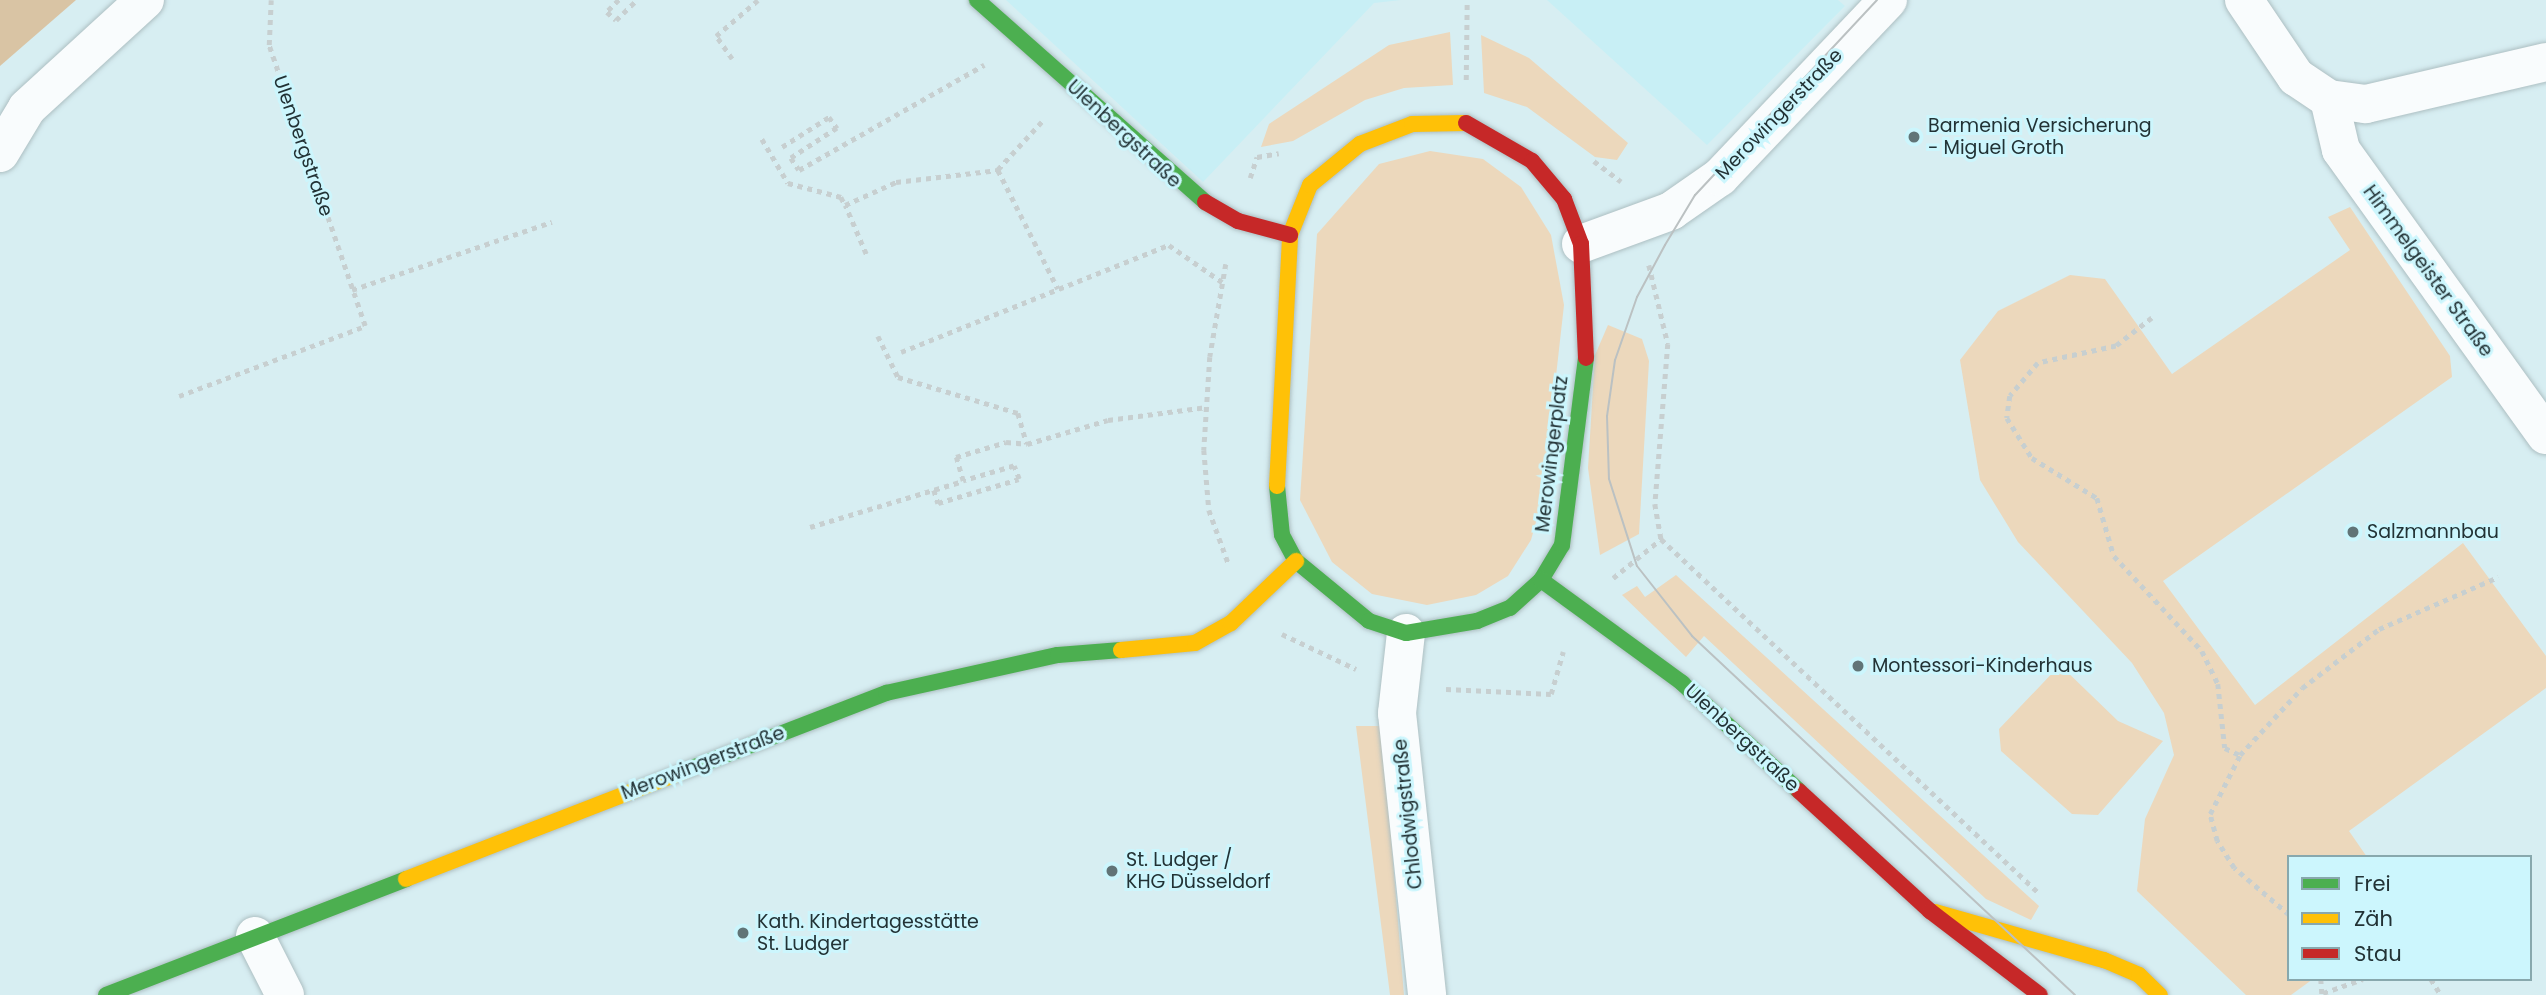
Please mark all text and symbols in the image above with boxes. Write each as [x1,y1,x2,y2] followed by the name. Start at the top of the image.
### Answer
[1711,44,1847,184] street label: Merowingerstraße
[268,73,338,219] street label: Ulenbergstraße
[1062,75,1186,193] street label: Ulenbergstraße
[1928,115,2152,159] place label: Barmenia Versicherung - Miguel Groth
[1906,129,1922,145] marker: Barmenia Versicherung - Miguel Groth
[2358,181,2498,361] street label: Himmelgeister Straße
[1531,374,1573,534] street label: Merowingerplatz
[2367,521,2499,543] place label: Salzmannbau
[2345,524,2361,540] marker: Salzmannbau
[1872,655,2093,677] place label: Montessori-Kinderhaus
[1850,658,1866,674] marker: Montessori-Kinderhaus
[1680,679,1804,797] street label: Ulenbergstraße
[618,721,788,805] street label: Merowingerstraße
[1389,738,1427,890] street label: Chlodwigstraße
[1126,849,1271,893] place label: St. Ludger / KHG Düsseldorf
[2287,855,2532,981] legend
[1104,863,1120,879] marker: St. Ludger / KHG Düsseldorf
[2354,869,2391,898] text: Frei
[2354,904,2393,933] text: Zäh
[757,911,979,955] place label: Kath. Kindertagesstätte St. Ludger
[735,925,751,941] marker: Kath. Kindertagesstätte St. Ludger
[2354,939,2402,968] text: Stau

